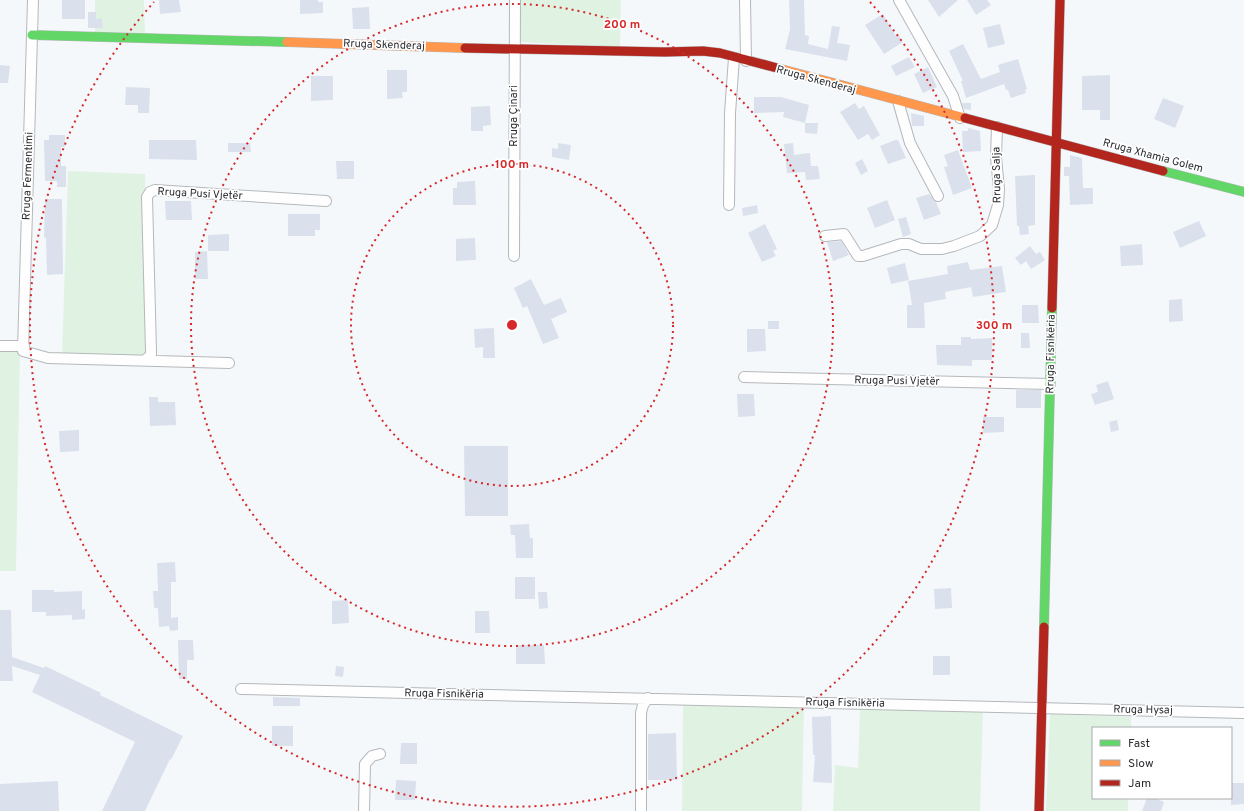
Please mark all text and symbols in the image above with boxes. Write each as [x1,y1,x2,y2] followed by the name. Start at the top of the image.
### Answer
[604,17,640,33] text: 200 m
[343,37,425,53] street label: Rruga Skenderaj
[775,63,857,97] street label: Rruga Skenderaj
[507,85,521,147] street label: Rruga Çinari
[19,132,37,220] street label: Rruga Fermentimi
[1101,136,1205,176] street label: Rruga Xhamia Golem
[990,146,1004,203] street label: Rruga Salja
[495,157,529,173] text: 100 m
[157,185,244,203] street label: Rruga Pusi Vjetër
[1043,314,1059,394] street label: Rruga Fisnikëria
[505,318,519,332] centre of rings
[976,318,1012,334] text: 300 m
[854,373,941,389] street label: Rruga Pusi Vjetër
[404,686,484,702] street label: Rruga Fisnikëria
[805,695,885,711] street label: Rruga Fisnikëria
[1113,702,1173,718] street label: Rruga Hysaj
[1092,727,1232,799] legend
[1128,736,1150,752] text: Fast
[1128,756,1154,772] text: Slow
[1128,776,1151,792] text: Jam

